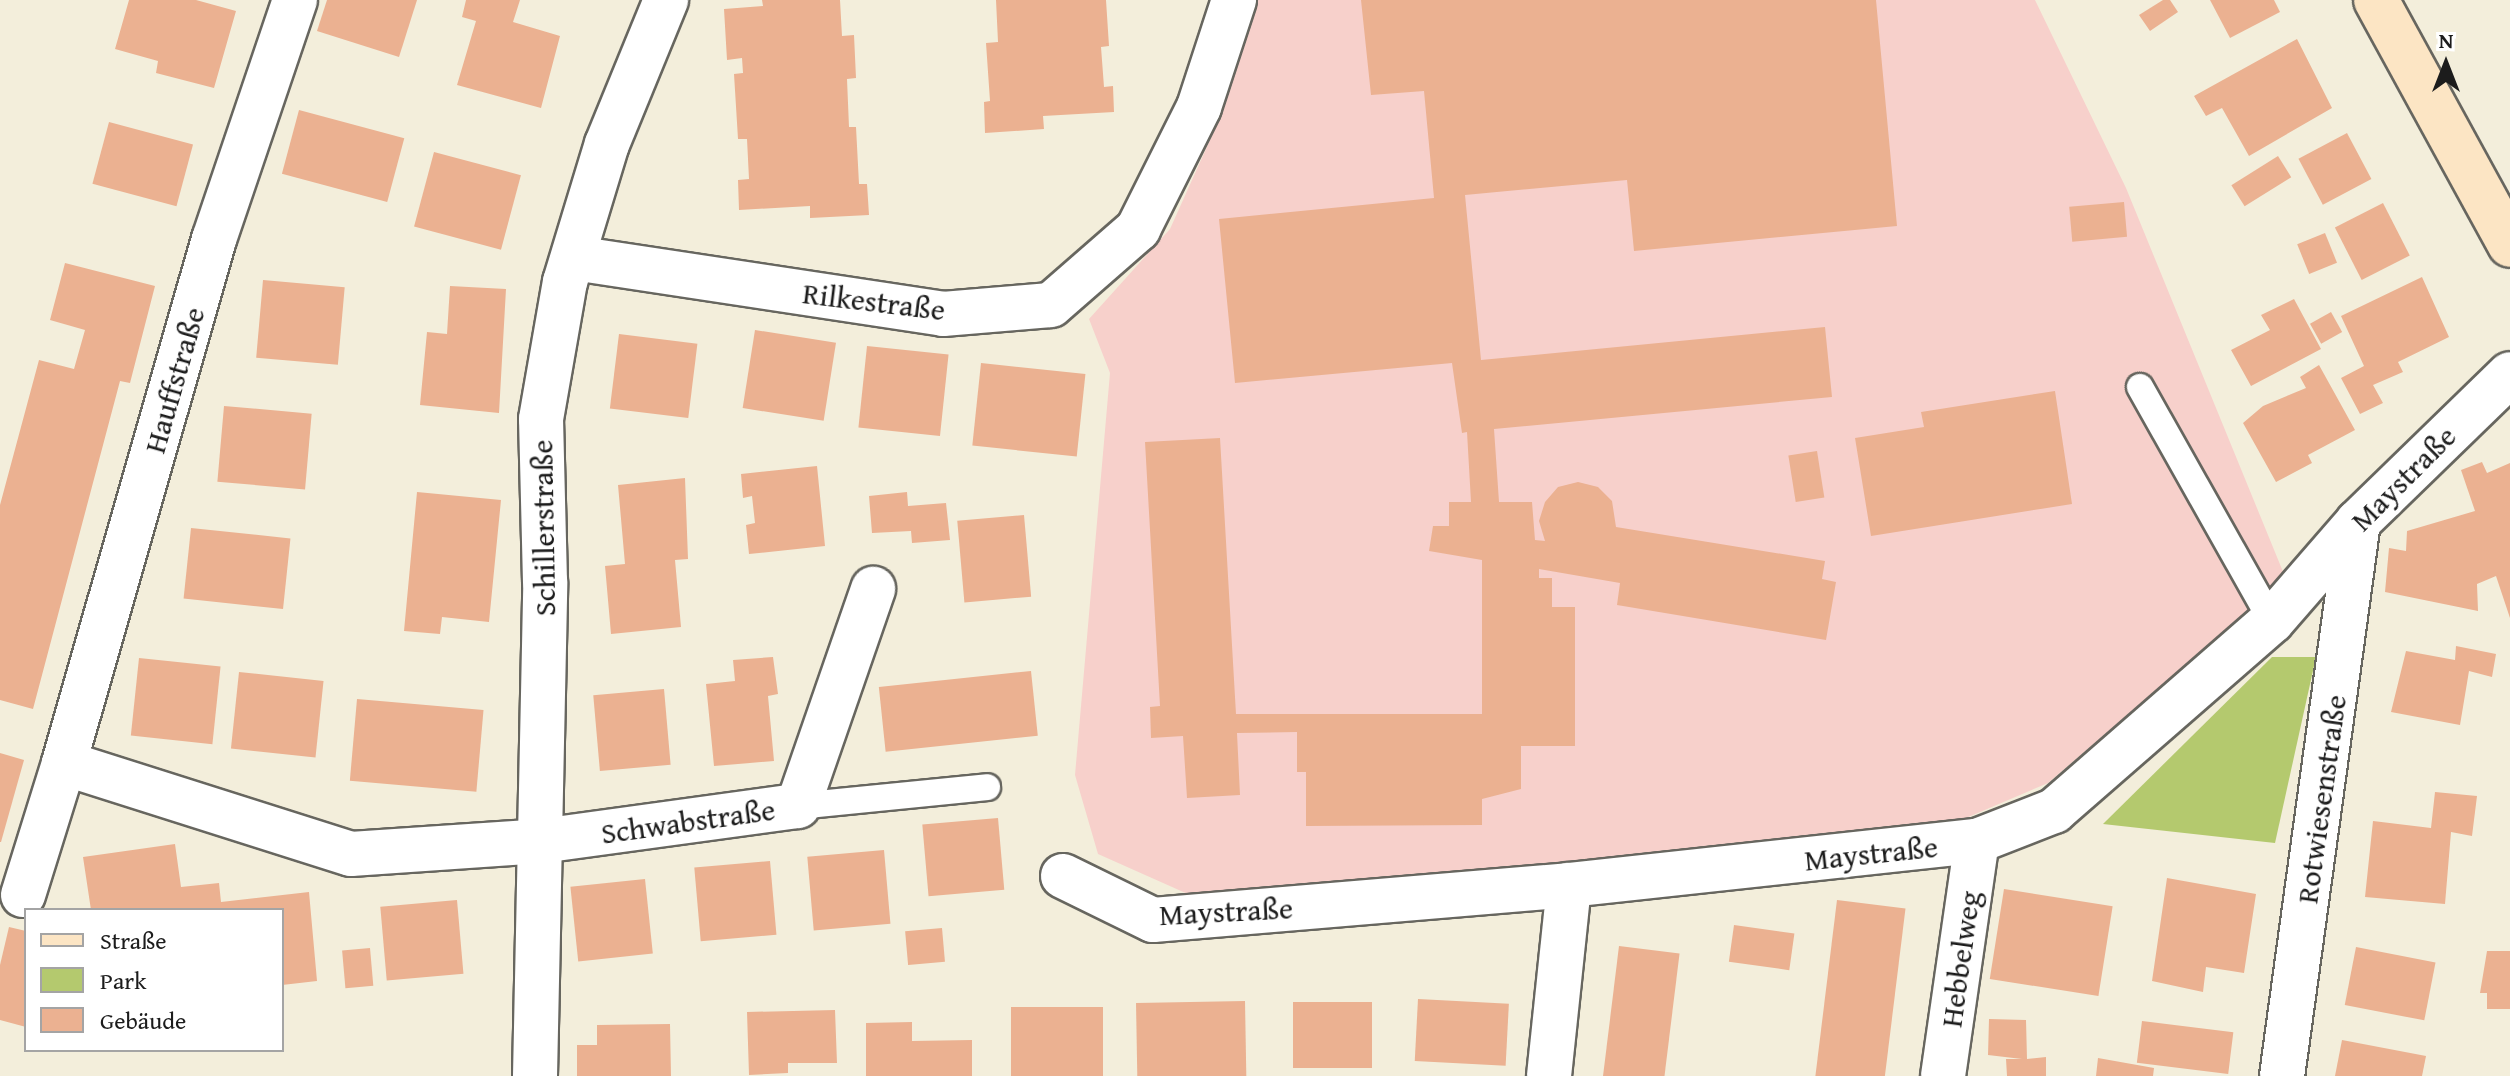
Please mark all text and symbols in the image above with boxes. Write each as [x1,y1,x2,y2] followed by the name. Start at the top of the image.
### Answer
[2406,24,2486,104] north arrow
[2439,24,2453,56] text: N
[801,274,947,328] street label: Rilkestraße
[136,303,212,457] street label: Hauffstraße
[2343,418,2463,538] street label: Maystraße
[523,439,563,617] street label: Schillerstraße
[2289,692,2353,906] street label: Rotwiesenstraße
[599,791,777,851] street label: Schwabstraße
[1802,828,1940,878] street label: Maystraße
[1933,889,1987,1029] street label: Hebbelweg
[1158,890,1294,932] street label: Maystraße
[24,908,284,1052] legend
[100,923,167,958] text: Straße
[100,963,146,998] text: Park
[100,1003,186,1038] text: Gebäude

